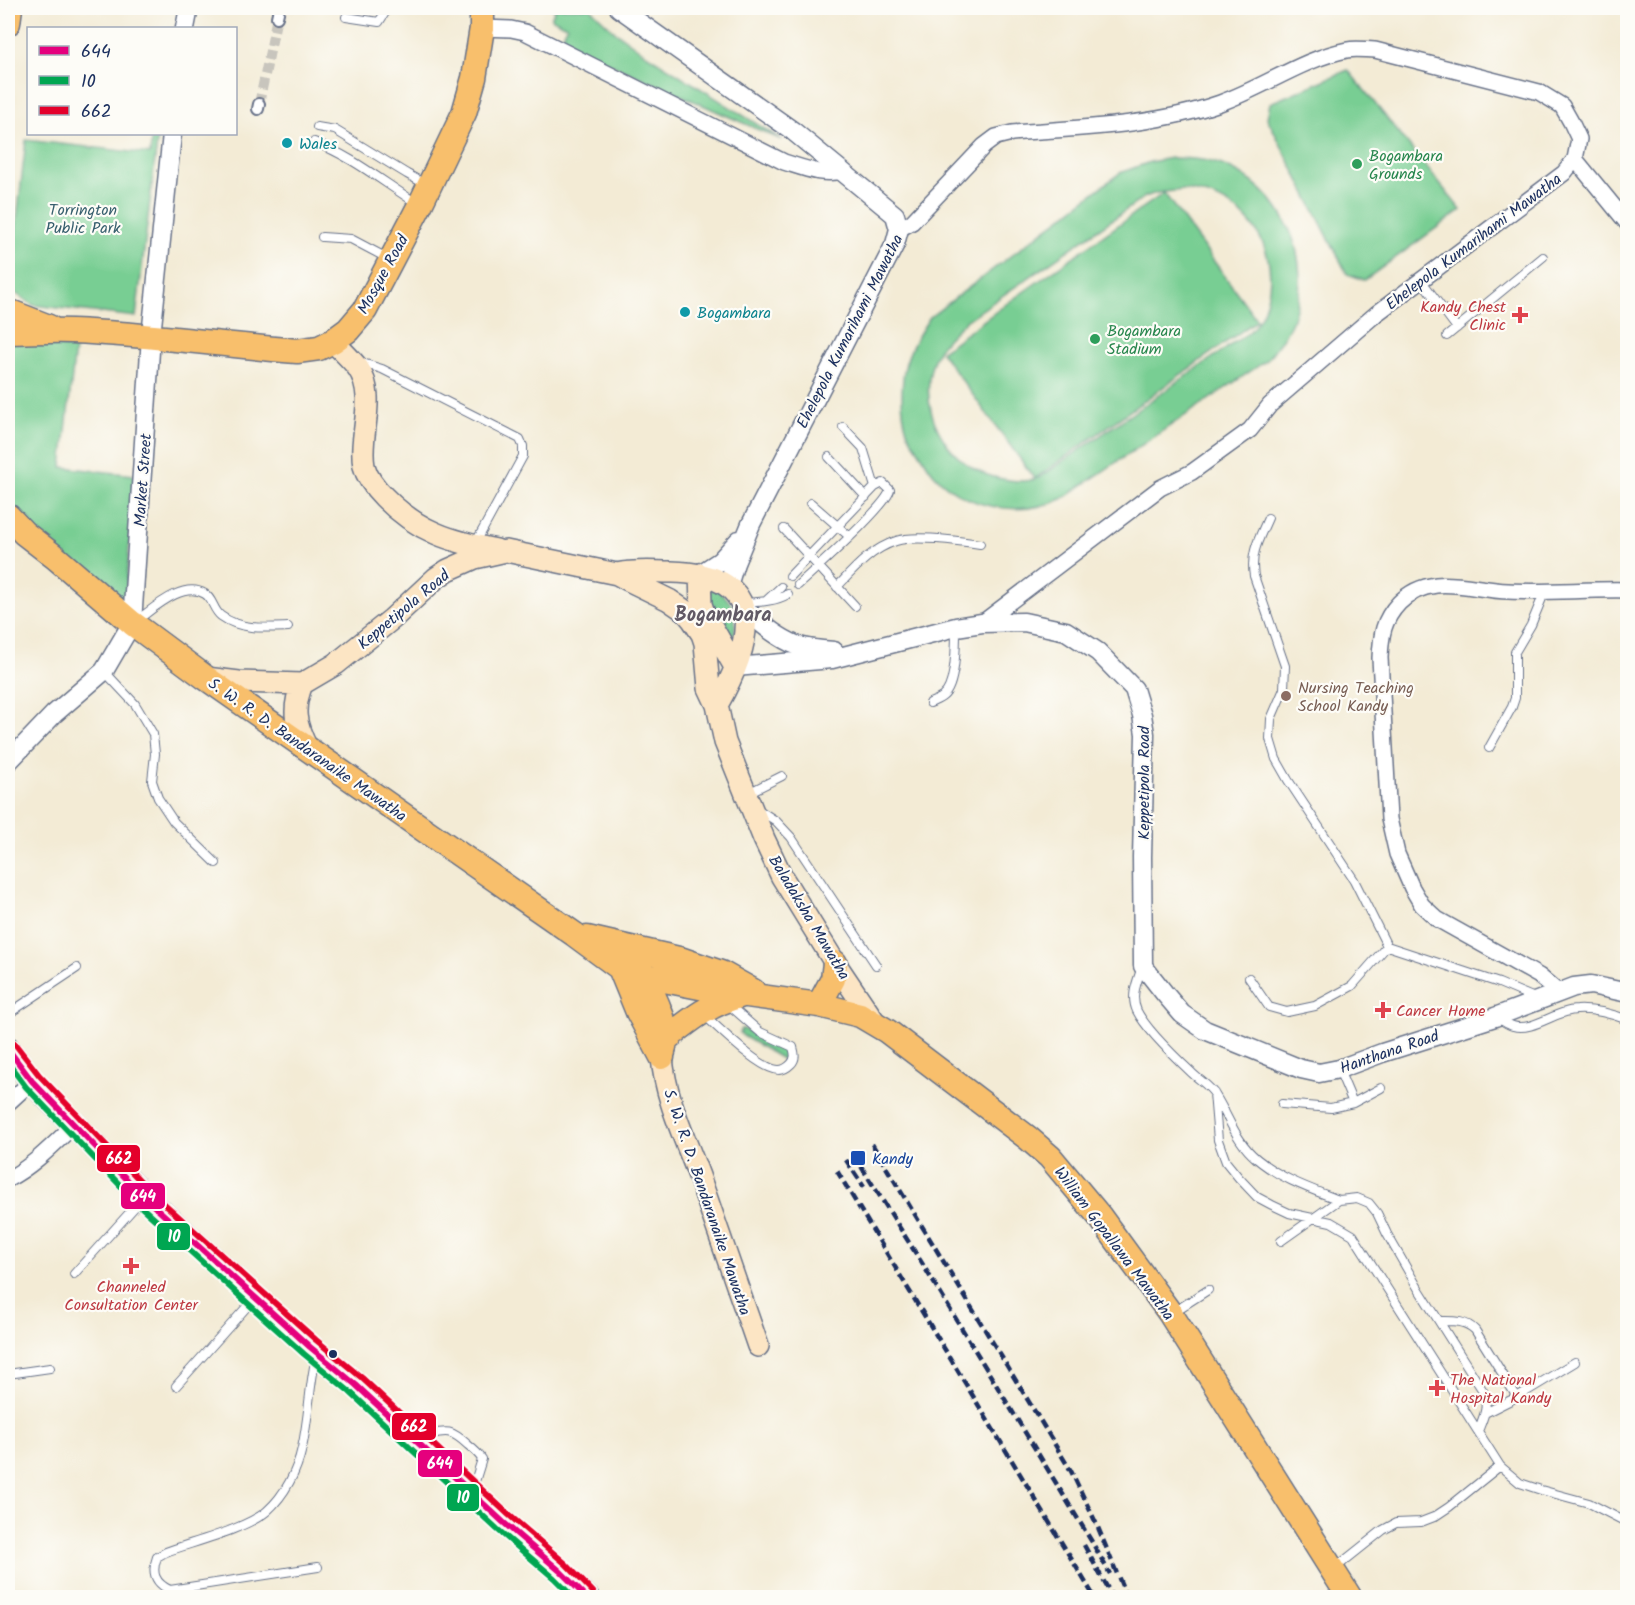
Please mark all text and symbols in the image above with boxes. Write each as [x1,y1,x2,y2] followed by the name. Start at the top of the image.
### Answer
[27,27,237,135] legend
[81,38,111,67] text: 644
[81,68,96,97] text: 10
[81,98,111,127] text: 662
[299,132,337,157] place label: Wales
[280,136,294,150] marker: Wales
[1369,144,1443,187] place label: Bogambara Grounds
[1350,157,1364,171] marker: Bogambara Grounds
[1380,167,1567,317] street label: Ehelepola Kumarihami Mawatha
[45,198,121,241] park label: Torrington Public Park
[351,229,416,319] street label: Mosque Road
[790,230,910,433] street label: Ehelepola Kumarihami Mawatha
[1420,295,1507,338] place label: Kandy Chest Clinic
[697,301,771,326] place label: Bogambara
[678,305,692,319] marker: Bogambara
[1511,306,1529,324] marker: Kandy Chest Clinic
[1107,319,1181,362] place label: Bogambara Stadium
[1088,332,1102,346] marker: Bogambara Stadium
[128,432,159,528] street label: Market Street
[352,563,456,656] street label: Keppetipola Road
[675,600,771,632] district label: Bogambara
[203,672,412,829] street label: S. W. R. D. Bandaranaike Mawatha
[1298,676,1414,719] place label: Nursing Teaching School Kandy
[1279,689,1293,703] marker: Nursing Teaching School Kandy
[1132,725,1157,840] street label: Keppetipola Road
[761,850,856,985] street label: Baladaksha Mawatha
[1396,999,1486,1024] place label: Cancer Home
[1374,1001,1392,1019] marker: Cancer Home
[1336,1023,1443,1081] street label: Hanthana Road
[656,1086,757,1319] street label: S. W. R. D. Bandaranaike Mawatha
[96,1144,141,1173] line badge: 662
[106,1147,132,1172] text: 662
[872,1147,913,1172] place label: Kandy
[849,1149,867,1167] marker: Kandy
[1047,1162,1180,1326] street label: William Gopallawa Mawatha
[120,1182,166,1210] line badge: 644
[130,1185,156,1210] text: 644
[156,1222,191,1251] line badge: 10
[167,1225,181,1250] text: 10
[122,1257,140,1275] marker: Channeled Consultation Center
[64,1275,200,1318] place label: Channeled Consultation Center
[327,1348,339,1360] unlabelled marker
[1450,1368,1552,1411] place label: The National Hospital Kandy
[1428,1379,1446,1397] marker: The National Hospital Kandy
[391,1412,437,1441] line badge: 662
[401,1415,427,1440] text: 662
[417,1449,463,1478] line badge: 644
[427,1452,453,1477] text: 644
[446,1483,480,1512] line badge: 10
[456,1486,470,1511] text: 10

